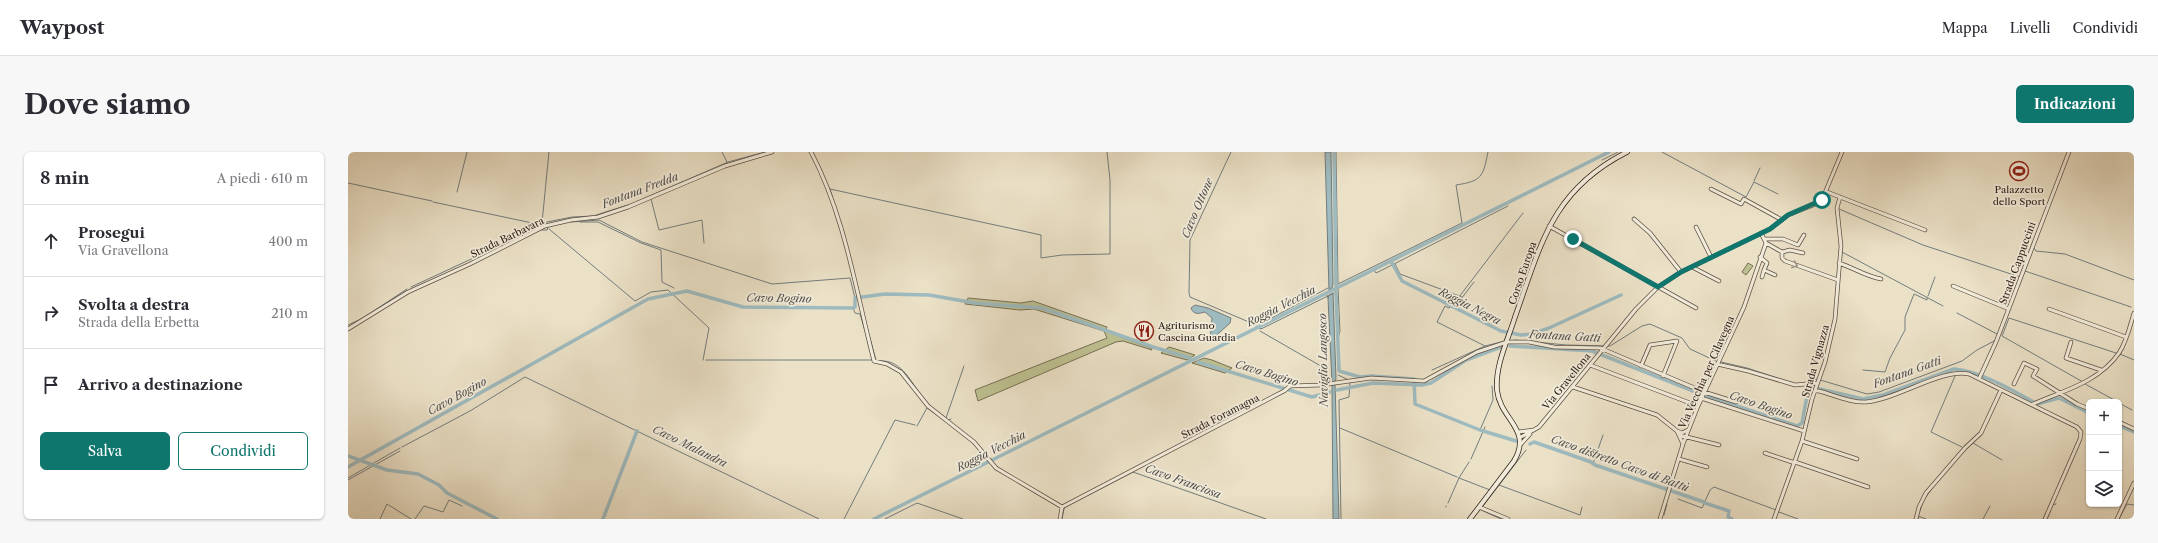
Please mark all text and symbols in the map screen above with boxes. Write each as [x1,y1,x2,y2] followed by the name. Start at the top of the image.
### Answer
[20,16,104,39] text: Waypost
[1942,19,1988,37] text: Mappa
[2010,19,2051,37] text: Livelli
[2073,19,2138,37] text: Condividi
[2016,85,2134,123] button: Indicazioni
[24,87,191,121] text: Dove siamo
[2008,160,2030,182] sports icon: Palazzetto dello Sport
[40,168,89,188] text: 8 min
[599,169,680,211] water label: Fontana Fredda
[217,170,308,186] text: A piedi · 610 m
[1178,175,1216,240] water label: Cavo Ottone
[1993,183,2046,208] place label: Palazzetto dello Sport
[1813,191,1831,209] route start
[468,214,547,261] street label: Strada Barbavara
[1996,220,2038,306] street label: Strada Cappuccini
[78,223,145,242] text: Prosegui
[40,230,62,252] icon: ahead
[1564,230,1582,248] route end
[268,233,308,249] text: 400 m
[1506,239,1540,306] street label: Corso Europa
[78,242,169,258] text: Via Gravellona
[1791,260,1798,268] one-way arrow
[1243,282,1318,330] water label: Roggia Vecchia
[1436,284,1504,328] water label: Roggia Negra
[746,290,812,306] water label: Cavo Bogino
[78,295,189,314] text: Svolta a destra
[40,302,62,324] icon: right
[271,305,308,321] text: 210 m
[1315,313,1331,408] water label: Naviglio Langosco
[1675,313,1737,431] street label: Via Vecchia per Cilavegna
[78,314,199,330] text: Strada della Erbetta
[1157,319,1236,344] place label: Agriturismo Cascina Guardia
[1133,320,1155,342] restaurant icon: Agriturismo Cascina Guardia
[1799,323,1832,399] street label: Strada Vignazza
[1528,327,1602,345] water label: Fontana Gatti
[1539,350,1594,413] street label: Via Gravellona
[1870,353,1944,391] water label: Fontana Gatti
[1234,357,1300,389] water label: Cavo Bogino
[40,374,62,396] icon: arrive
[425,374,489,418] water label: Cavo Bogino
[78,375,243,394] text: Arrivo a destinazione
[1728,388,1794,422] water label: Cavo Bogino
[1179,391,1262,442] street label: Strada Foramagna
[2086,399,2122,507] map controls
[2086,399,2122,435] button: +
[651,422,730,470] water label: Cavo Malandra
[953,427,1028,475] water label: Roggia Vecchia
[40,432,170,470] button: Salva
[178,432,308,470] button: Condividi
[1549,432,1691,495] water label: Cavo distretto Cavo di Battù
[2086,435,2122,471] button: −
[1143,461,1223,501] water label: Cavo Franciosa
[2086,471,2122,507] button: layers

